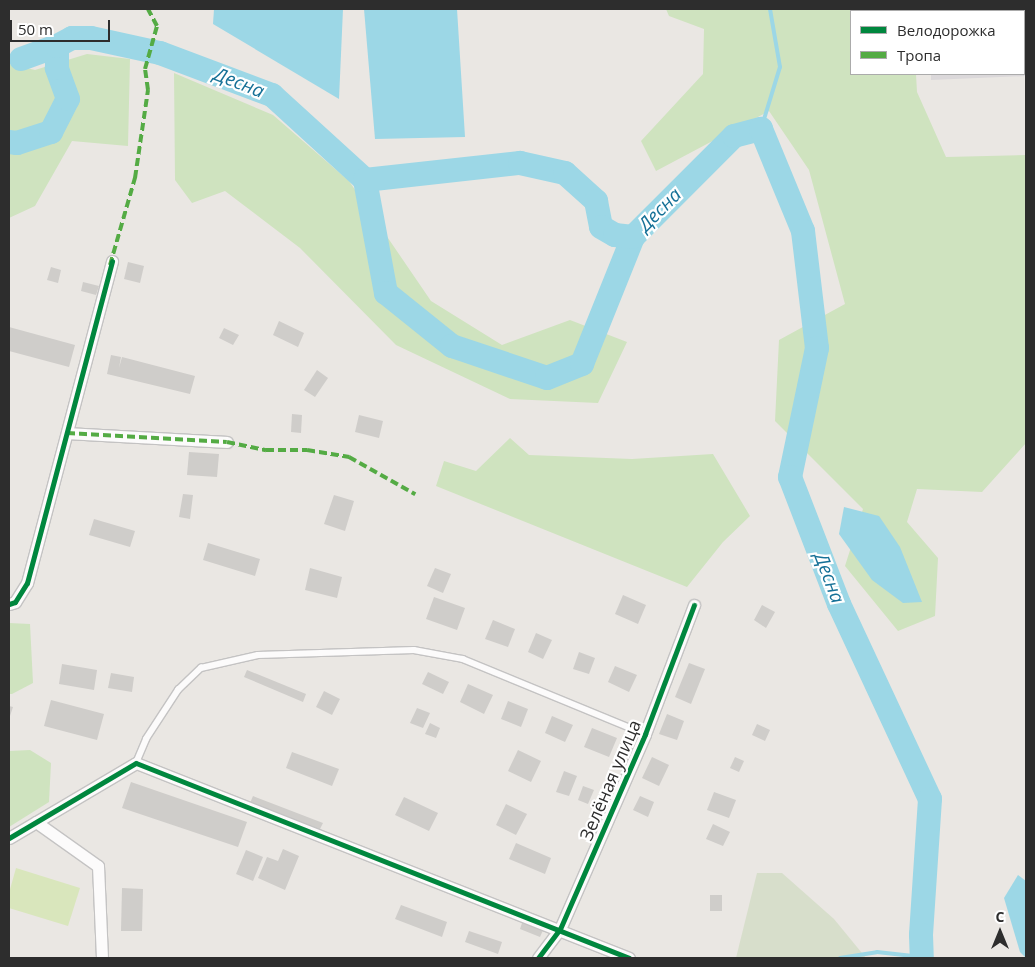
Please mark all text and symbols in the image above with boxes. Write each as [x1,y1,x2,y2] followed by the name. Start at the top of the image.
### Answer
[12,10,112,42] scale bar
[850,10,1025,75] legend
[18,19,53,39] text: 50 m
[897,20,996,40] text: Велодорожка
[897,45,941,65] text: Тропа
[211,63,267,103] water label: Десна
[634,184,686,236] water label: Десна
[809,550,849,606] water label: Десна
[575,716,645,844] street label: Зелёная улица
[975,907,1025,957] north arrow
[996,907,1004,926] text: С

